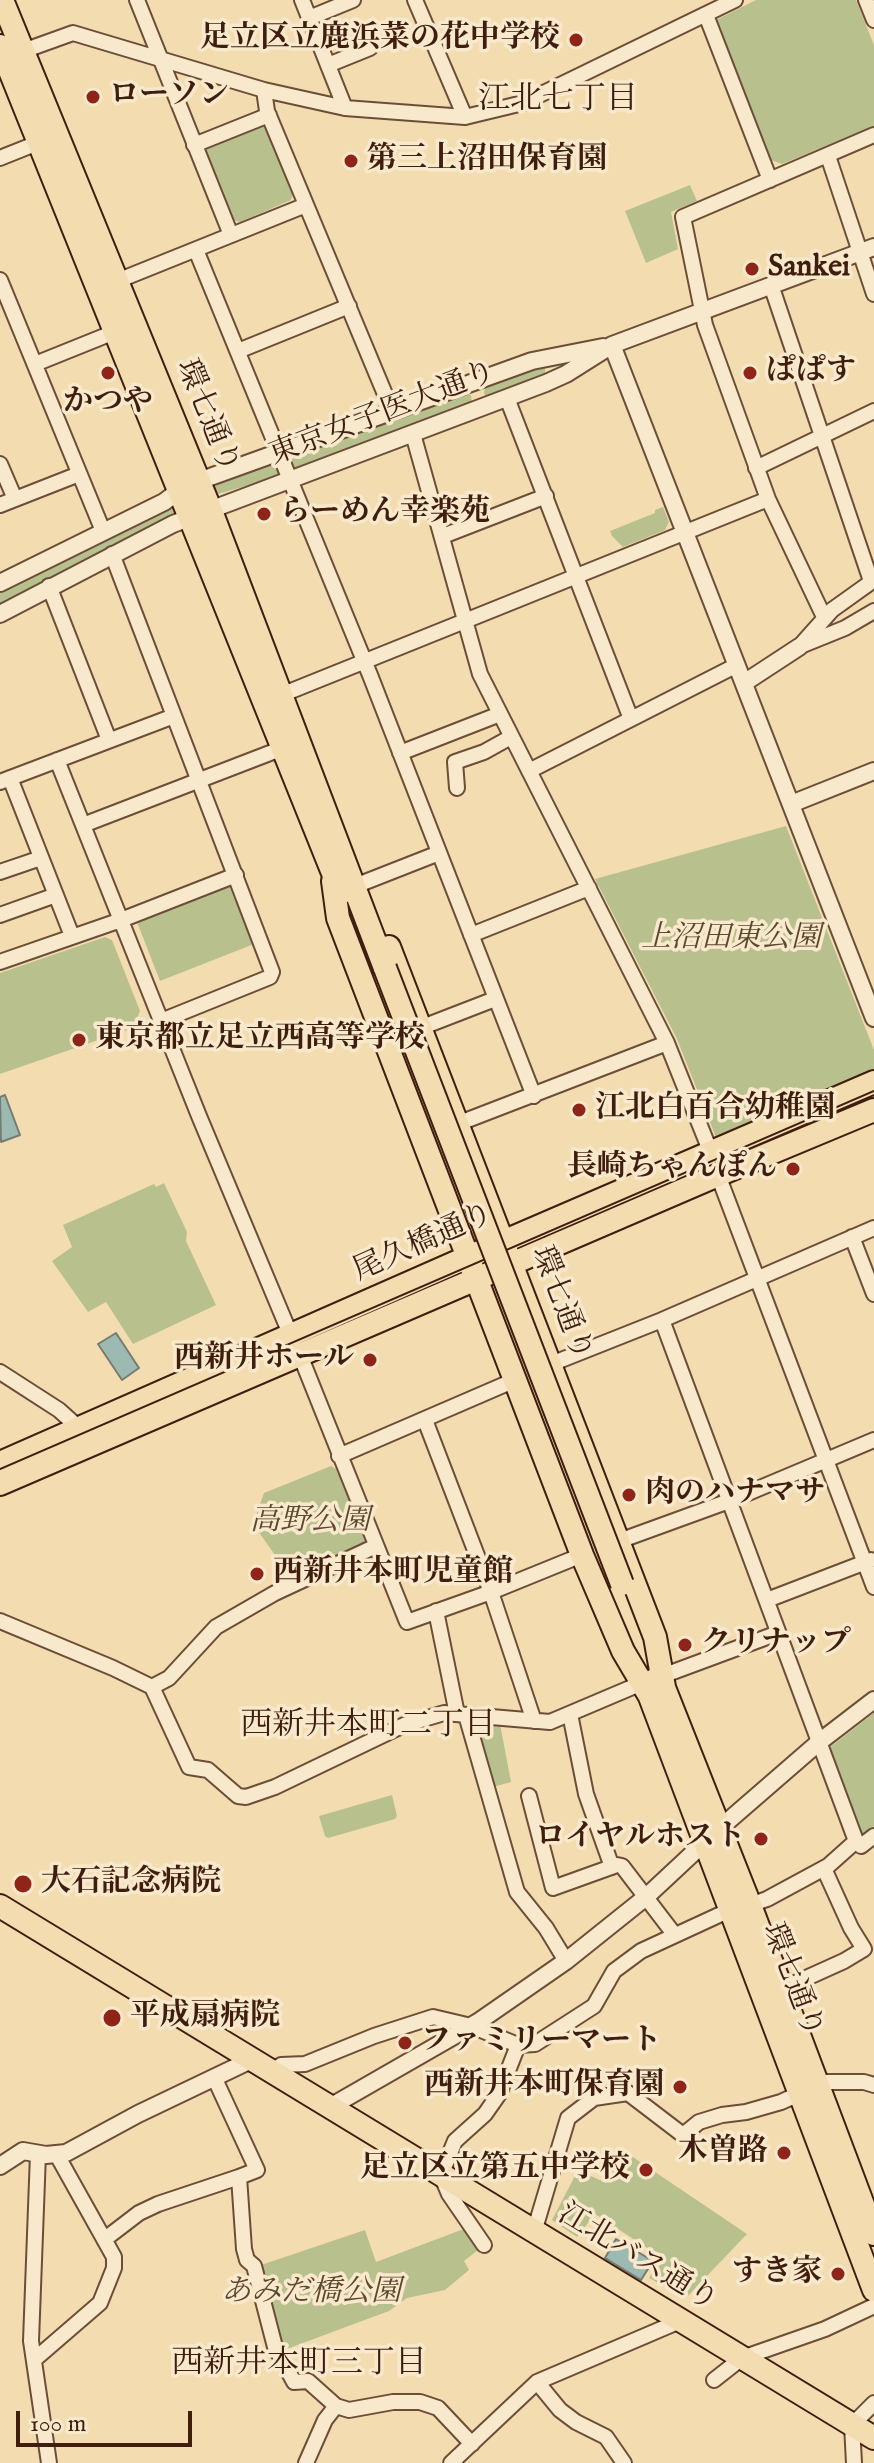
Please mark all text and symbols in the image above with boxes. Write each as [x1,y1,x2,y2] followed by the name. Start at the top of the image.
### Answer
[200,22,560,58] place label: 足立区立鹿浜菜の花中学校
[567,31,585,49] marker: 足立区立鹿浜菜の花中学校
[109,79,229,115] place label: ローソン
[478,82,638,120] district label: 江北七丁目
[84,88,102,106] marker: ローソン
[367,143,607,179] place label: 第三上沼田保育園
[342,152,360,170] marker: 第三上沼田保育園
[768,251,850,287] place label: Sankei
[743,260,761,278] marker: Sankei
[167,355,245,479] street label: 環七通り
[265,355,501,475] street label: 東京女子医大通り
[766,355,856,391] place label: ぱぱす
[99,364,117,382] marker: かつや
[741,364,759,382] marker: ぱぱす
[63,386,153,422] place label: かつや
[280,496,490,532] place label: らーめん幸楽苑
[255,505,273,523] marker: らーめん幸楽苑
[641,922,821,958] park label: 上沼田東公園
[95,1022,425,1058] place label: 東京都立足立西高等学校
[70,1031,88,1049] marker: 東京都立足立西高等学校
[595,1092,835,1128] place label: 江北白百合幼稚園
[570,1101,588,1119] marker: 江北白百合幼稚園
[567,1151,777,1187] place label: 長崎ちゃんぽん
[784,1160,802,1178] marker: 長崎ちゃんぽん
[348,1197,500,1291] street label: 尾久橋通り
[522,1242,598,1366] street label: 環七通り
[174,1342,354,1378] place label: 西新井ホール
[361,1351,379,1369] marker: 西新井ホール
[645,1477,825,1513] place label: 肉のハナマサ
[620,1486,638,1504] marker: 肉のハナマサ
[250,1505,370,1541] park label: 高野公園
[273,1556,513,1592] place label: 西新井本町児童館
[248,1565,266,1583] marker: 西新井本町児童館
[701,1627,851,1663] place label: クリナップ
[676,1636,694,1654] marker: クリナップ
[240,1708,496,1746] district label: 西新井本町二丁目
[535,1821,745,1857] place label: ロイヤルホスト
[752,1830,770,1848] marker: ロイヤルホスト
[41,1866,221,1902] place label: 大石記念病院
[12,1873,34,1895] marker: 大石記念病院
[753,1919,829,2043] street label: 環七通り
[130,2000,280,2036] place label: 平成扇病院
[101,2007,123,2029] marker: 平成扇病院
[421,2025,661,2061] place label: ファミリーマート
[396,2034,414,2052] marker: ファミリーマート
[424,2069,664,2105] place label: 西新井本町保育園
[671,2078,689,2096] marker: 西新井本町保育園
[678,2135,768,2171] place label: 木曽路
[775,2144,793,2162] marker: 木曽路
[360,2152,630,2188] place label: 足立区立第五中学校
[637,2161,655,2179] marker: 足立区立第五中学校
[551,2197,723,2321] street label: 江北バス通り
[732,2256,822,2292] place label: すき家
[829,2265,847,2283] marker: すき家
[221,2276,401,2312] park label: あみだ橋公園
[171,2346,427,2384] district label: 西新井本町三丁目
[20,2395,196,2445] scale bar
[30,2409,86,2440] text: 100 m

